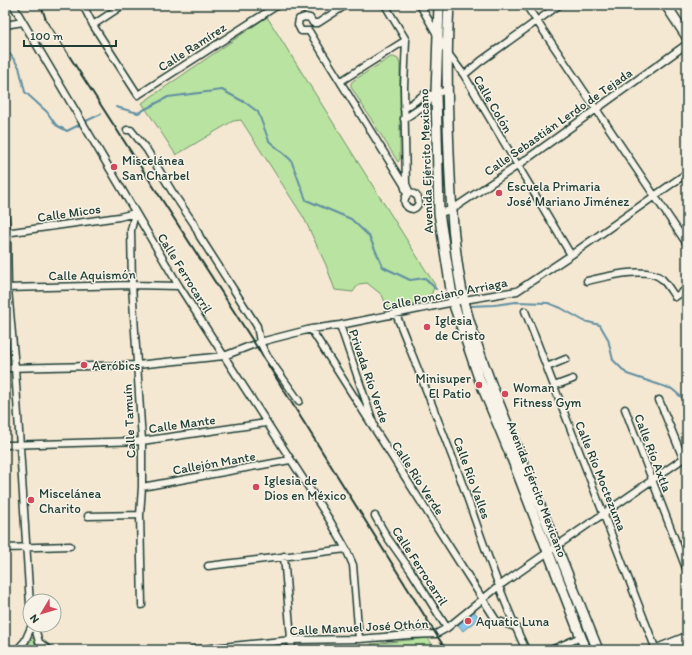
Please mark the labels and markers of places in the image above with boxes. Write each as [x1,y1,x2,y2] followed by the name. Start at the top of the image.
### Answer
[122,153,190,183] place label: Miscelánea San Charbel
[109,162,119,172] marker: Miscelánea San Charbel
[507,179,629,209] place label: Escuela Primaria José Mariano Jiménez
[494,188,504,198] marker: Escuela Primaria José Mariano Jiménez
[435,313,486,343] place label: Iglesia de Cristo
[422,322,432,332] marker: Iglesia de Cristo
[92,358,141,373] place label: Aeróbics
[79,360,89,370] marker: Aeróbics
[416,371,472,401] place label: Minisuper El Patio
[474,380,484,390] marker: Minisuper El Patio
[513,380,582,410] place label: Woman Fitness Gym
[500,389,510,399] marker: Woman Fitness Gym
[264,473,347,503] place label: Iglesia de Dios en México
[251,482,261,492] marker: Iglesia de Dios en México
[39,486,101,516] place label: Miscelánea Charito
[26,495,36,505] marker: Miscelánea Charito
[476,614,550,629] place label: Aquatic Luna
[463,616,473,626] marker: Aquatic Luna

